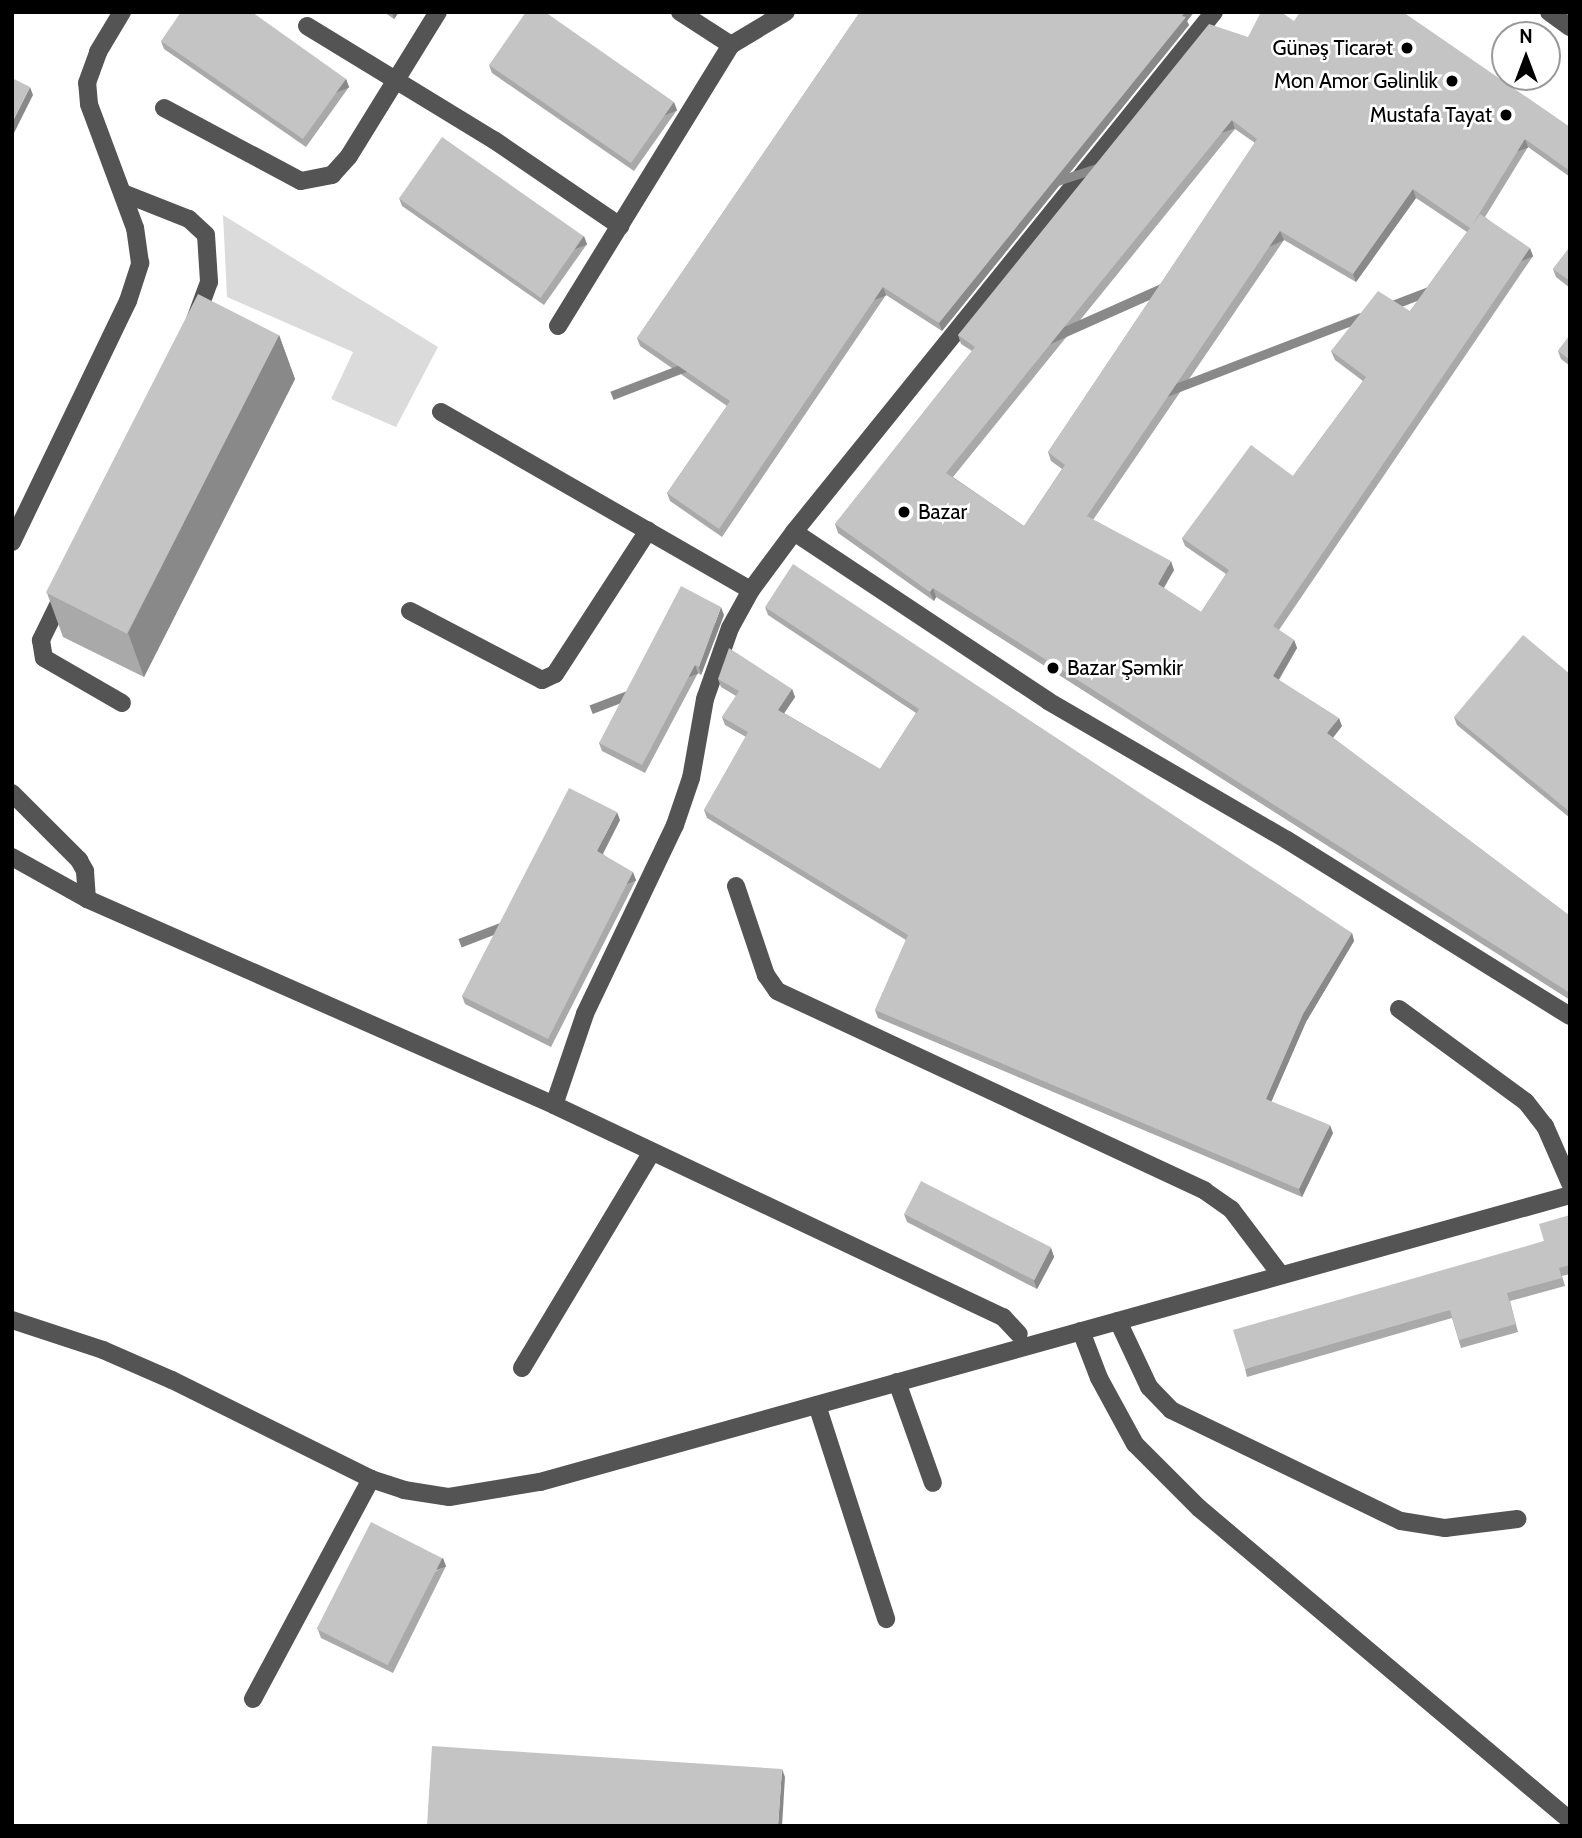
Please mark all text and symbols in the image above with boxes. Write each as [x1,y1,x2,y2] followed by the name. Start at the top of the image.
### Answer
[1491,21,1561,91] north arrow
[1519,25,1533,48] text: N
[1273,35,1393,61] place label: Günəş Ticarət
[1399,40,1415,56] marker: Günəş Ticarət
[1274,68,1438,94] place label: Mon Amor Gəlinlik
[1444,73,1460,89] marker: Mon Amor Gəlinlik
[1370,102,1492,128] place label: Mustafa Tayat
[1498,107,1514,123] marker: Mustafa Tayat
[918,499,967,525] place label: Bazar
[896,504,912,520] marker: Bazar
[1067,655,1183,681] place label: Bazar Şəmkir
[1045,660,1061,676] marker: Bazar Şəmkir

